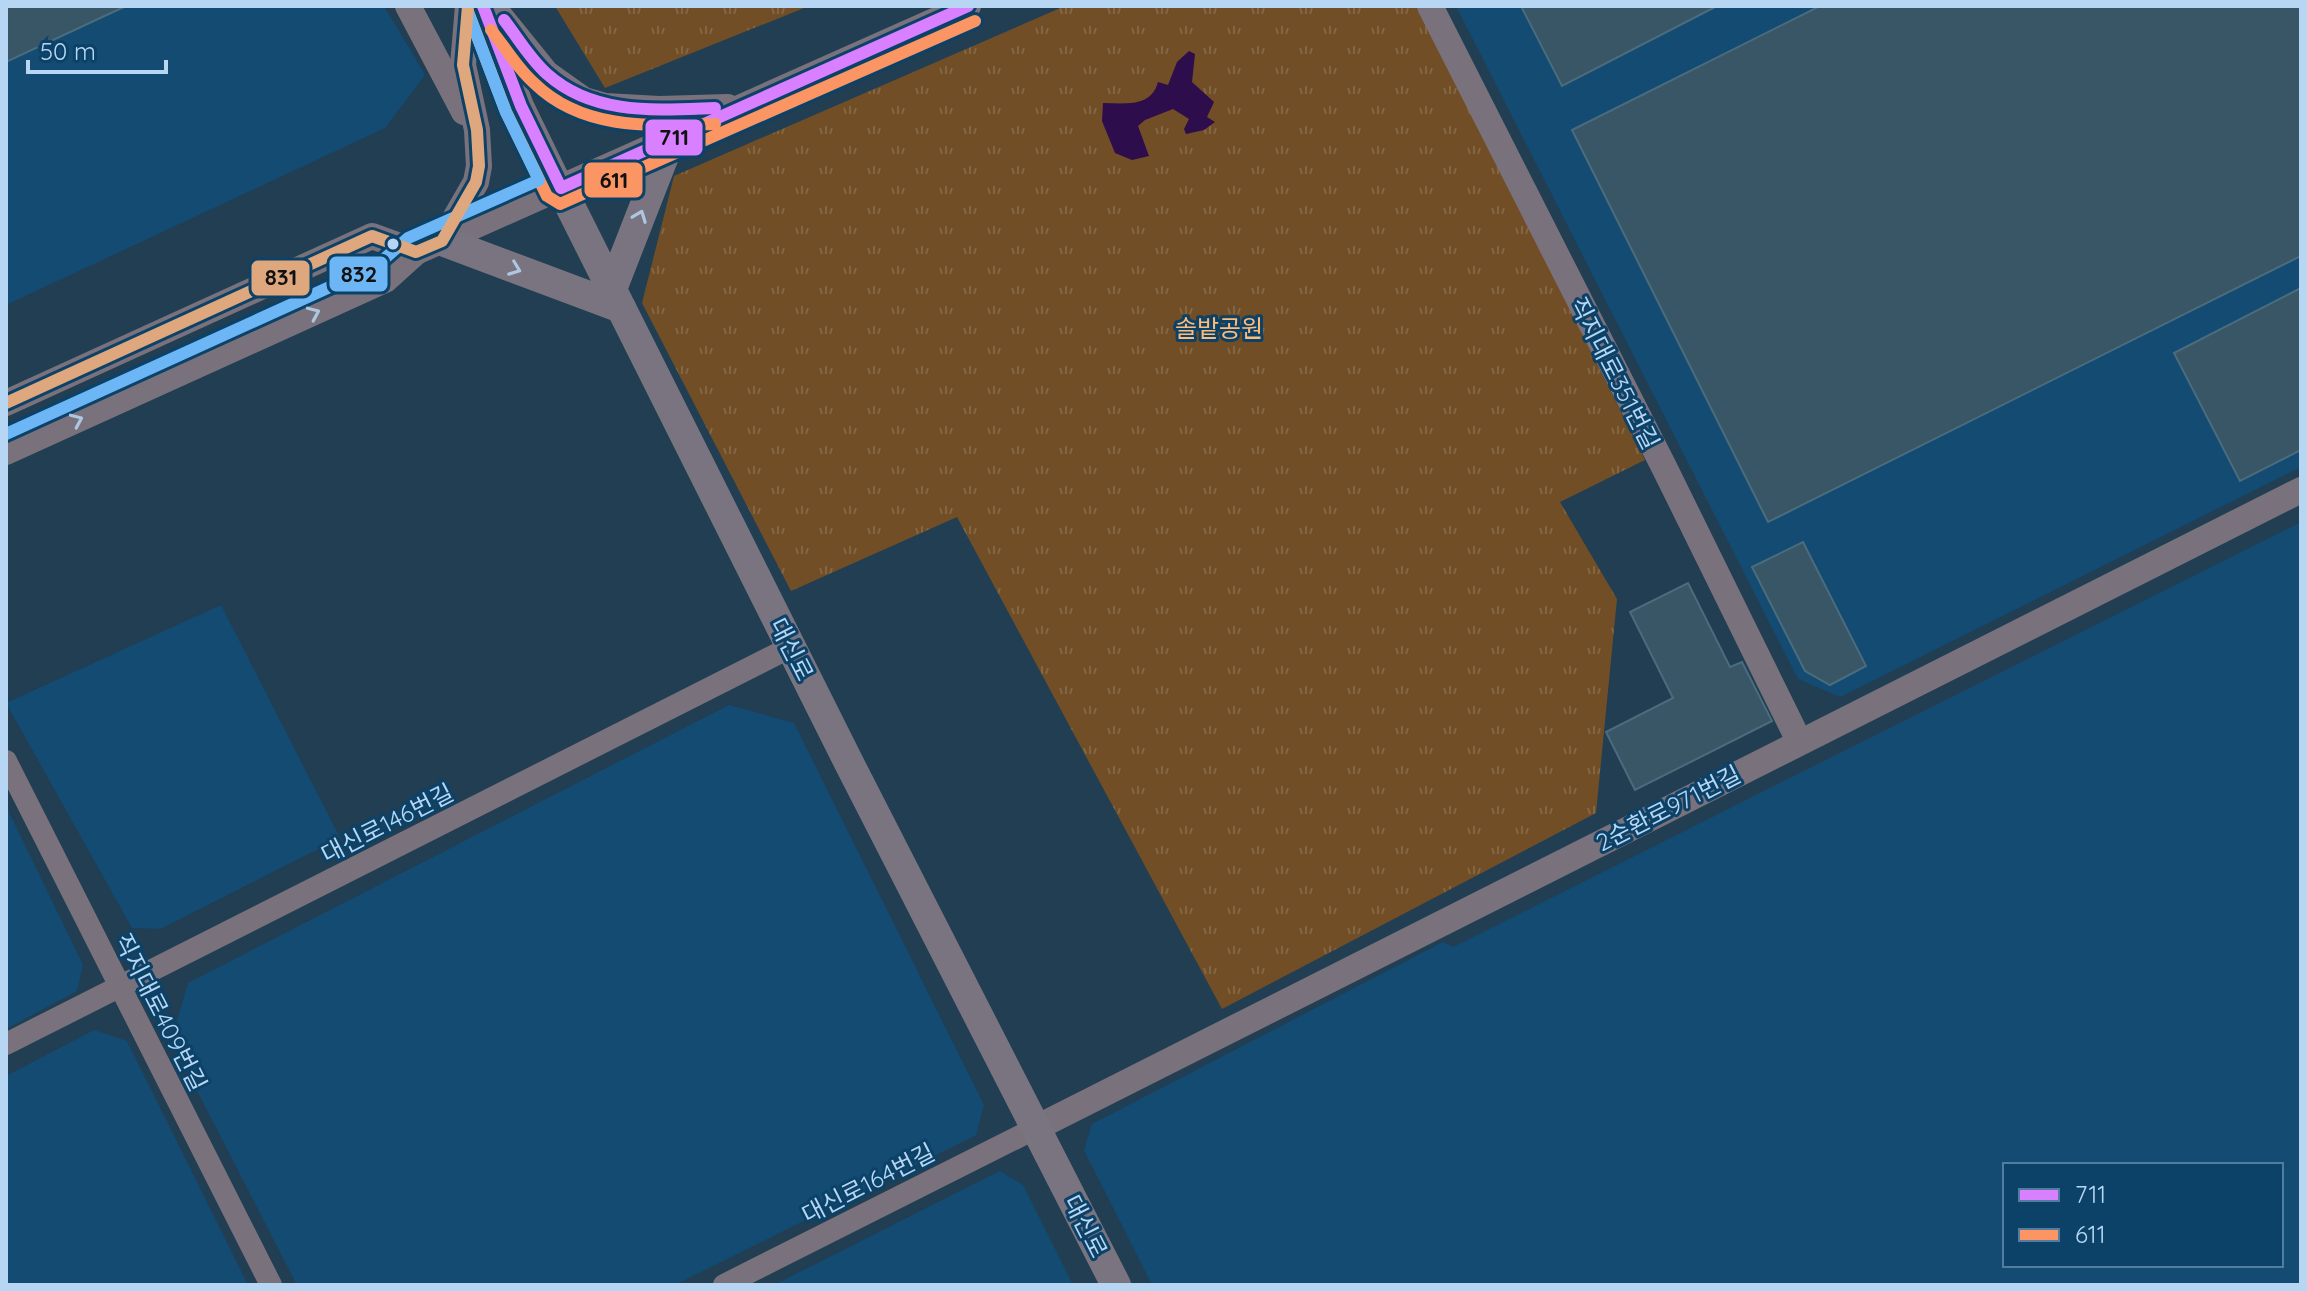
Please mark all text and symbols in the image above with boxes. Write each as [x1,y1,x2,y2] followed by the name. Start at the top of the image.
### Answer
[28,24,166,74] scale bar
[40,36,96,66] text: 50 m
[644,118,704,157] line badge: 711
[659,123,689,151] text: 711
[583,161,644,199] line badge: 611
[600,166,628,194] text: 611
[630,210,647,224] one-way arrow
[385,236,401,252] unlabelled marker
[328,255,389,293] line badge: 832
[250,259,311,297] line badge: 831
[507,259,521,275] one-way arrow
[341,260,377,288] text: 832
[265,263,297,291] text: 831
[1564,292,1666,454] street label: 직지대로351번길
[306,306,320,322] one-way arrow
[1175,313,1263,343] park label: 솔밭공원
[69,414,83,430] one-way arrow
[764,613,820,685] street label: 대신로
[1590,759,1746,857] street label: 2순환로971번길
[316,777,458,869] street label: 대신로146번길
[108,928,214,1096] street label: 직지대로409번길
[797,1137,939,1229] street label: 대신로164번길
[2003,1163,2283,1267] legend
[2075,1179,2106,1209] text: 711
[1058,1190,1114,1262] street label: 대신로
[2075,1219,2106,1249] text: 611

